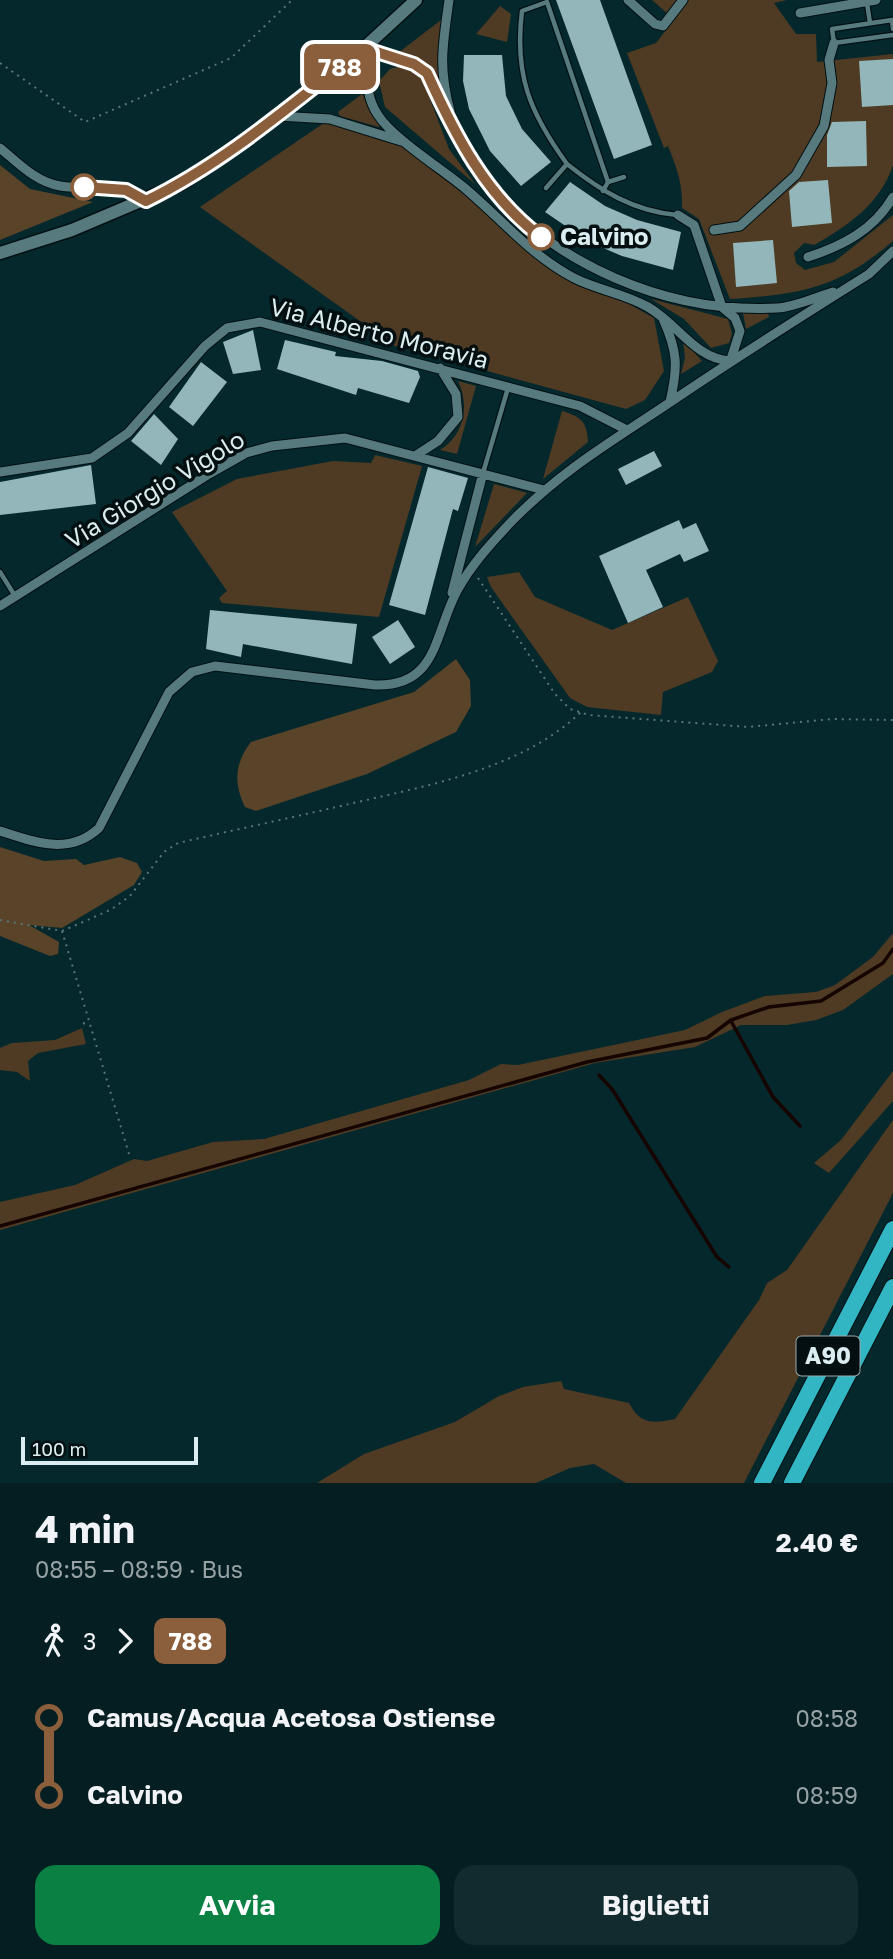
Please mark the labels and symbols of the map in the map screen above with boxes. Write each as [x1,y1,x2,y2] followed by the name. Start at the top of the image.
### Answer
[300,44,380,90] line badge: 788
[71,174,97,200] unlabelled marker
[560,221,648,250] place label: Calvino
[528,224,554,250] marker: Calvino
[267,291,492,374] street label: Via Alberto Moravia
[59,424,249,554] street label: Via Giorgio Vigolo
[796,1336,860,1376] road number: A90
[21,1434,198,1466] scale bar

